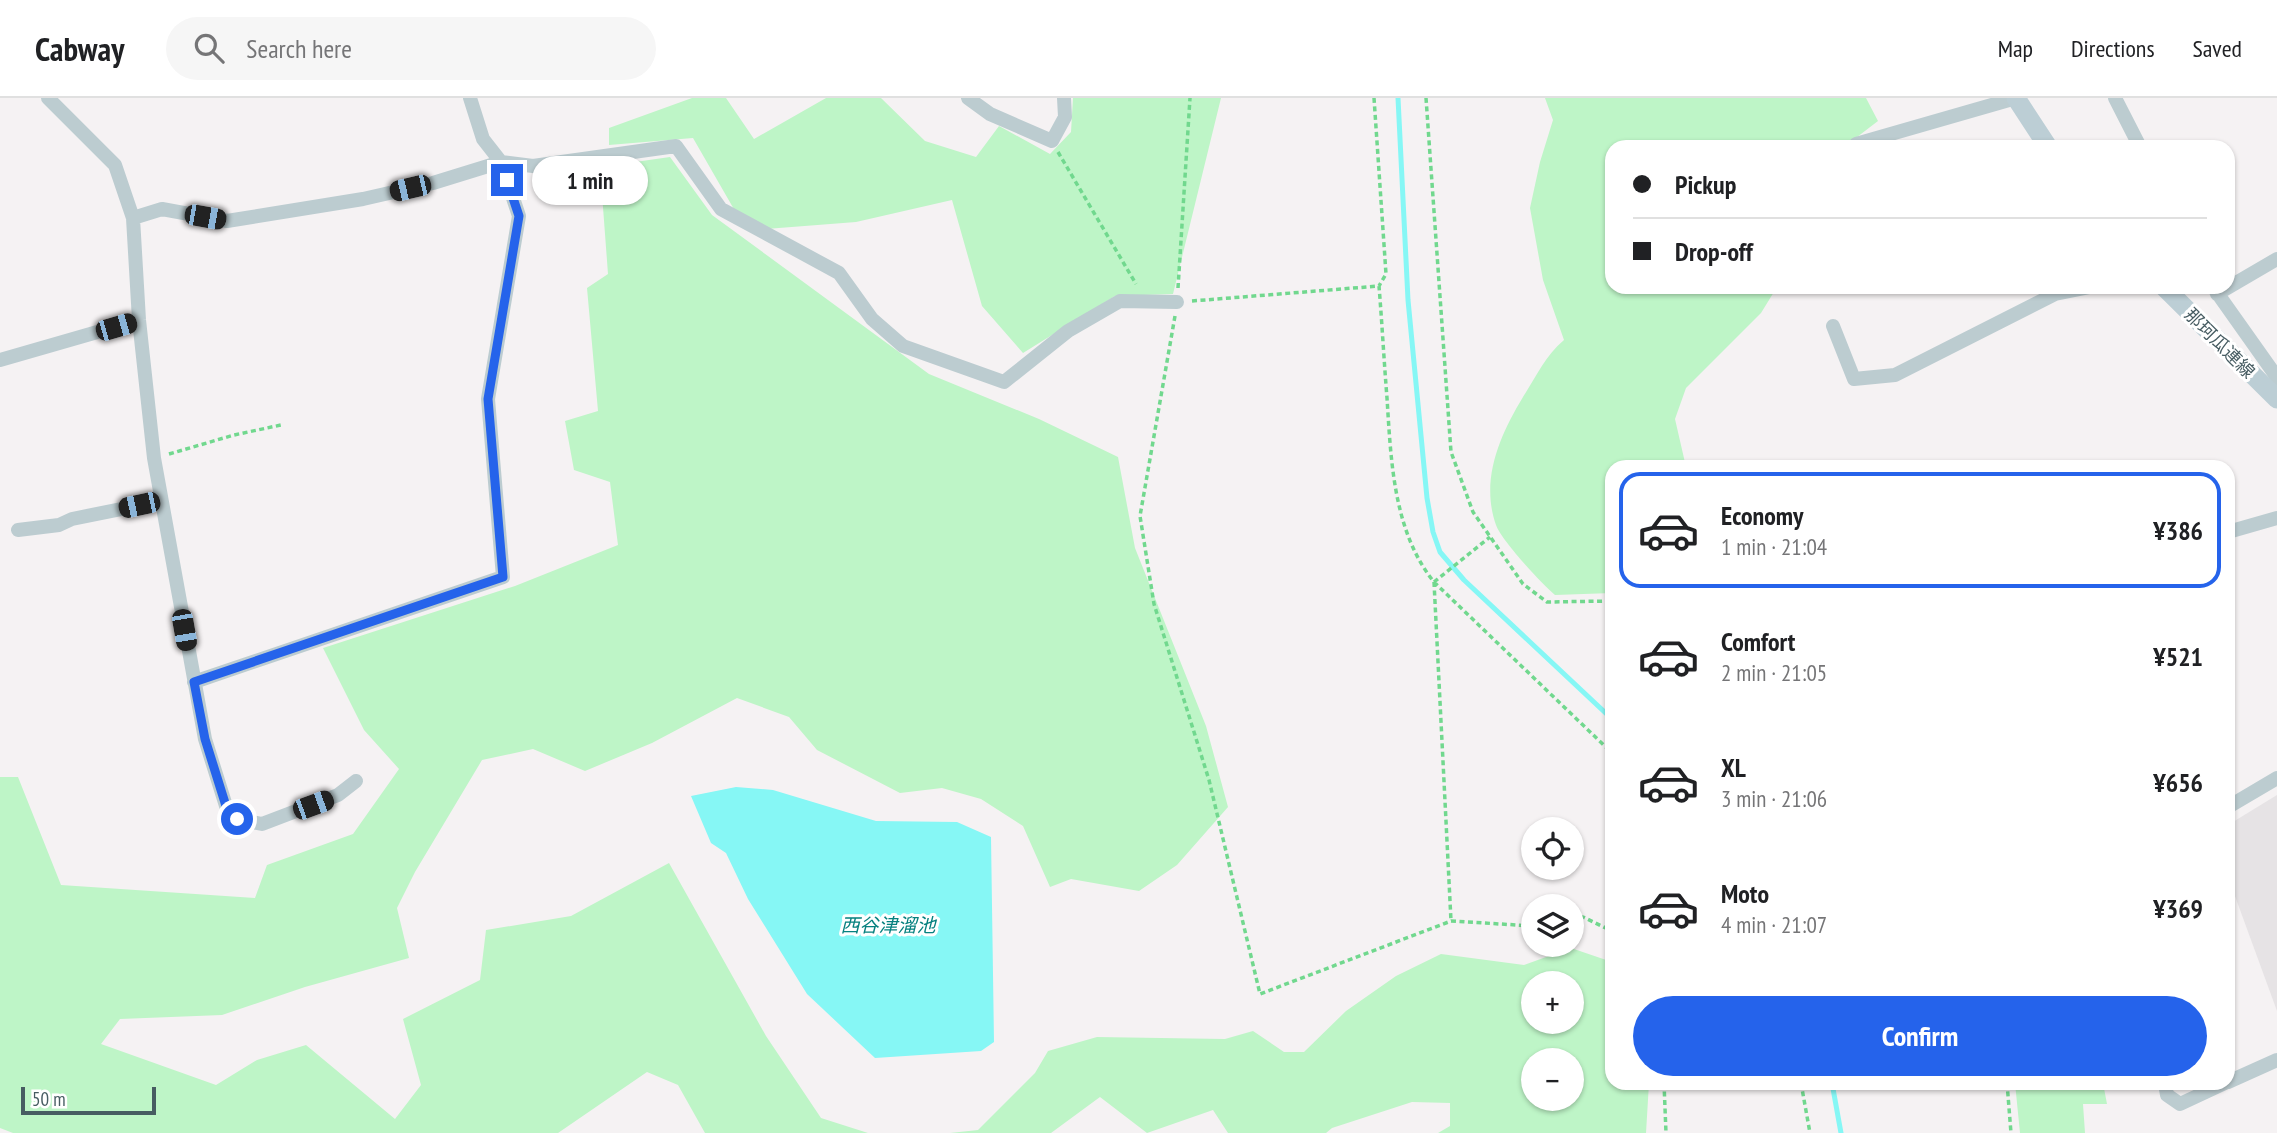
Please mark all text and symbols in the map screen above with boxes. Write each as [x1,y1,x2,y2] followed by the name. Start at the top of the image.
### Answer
[166,17,656,80] search box
[35,27,124,70] text: Cabway
[190,29,228,67] icon: search
[246,32,352,65] text: Search here
[1998,33,2033,64] text: Map
[2071,33,2155,64] text: Directions
[2193,33,2242,64] text: Saved
[532,155,647,204] callout: 1 min
[491,164,523,196] route end
[567,166,613,195] text: 1 min
[1675,168,1736,201] text: Pickup
[388,173,433,203] car
[183,203,228,231] car
[1675,235,1753,268] text: Drop-off
[2180,303,2260,383] street label: 那珂瓜連線
[93,311,140,343] car
[117,490,162,520] car
[1637,499,1700,562] icon: car
[1721,499,1803,532] text: Economy
[2153,514,2203,547] text: ¥386
[1721,532,1827,561] text: 1 min · 21:04
[171,607,198,653] car
[1637,625,1700,688] icon: car
[1721,625,1795,658] text: Comfort
[2153,640,2203,673] text: ¥521
[1721,658,1827,687] text: 2 min · 21:05
[1637,751,1700,814] icon: car
[1721,751,1746,784] text: XL
[2153,766,2203,799] text: ¥656
[1721,784,1827,813] text: 3 min · 21:06
[290,788,337,822] car
[221,803,253,835] route start
[1521,817,1584,1111] map controls
[1521,817,1584,880] button: locate
[1637,877,1700,940] icon: car
[1721,877,1769,910] text: Moto
[2153,892,2203,925] text: ¥369
[1521,894,1584,957] button: layers
[1721,910,1827,939] text: 4 min · 21:07
[840,913,937,937] water label: 西谷津溜池
[1521,971,1584,1034] button: +
[1633,996,2207,1076] button: Confirm
[1521,1048,1584,1111] button: −
[21,1084,156,1116] scale bar
[32,1087,66,1111] text: 50 m

